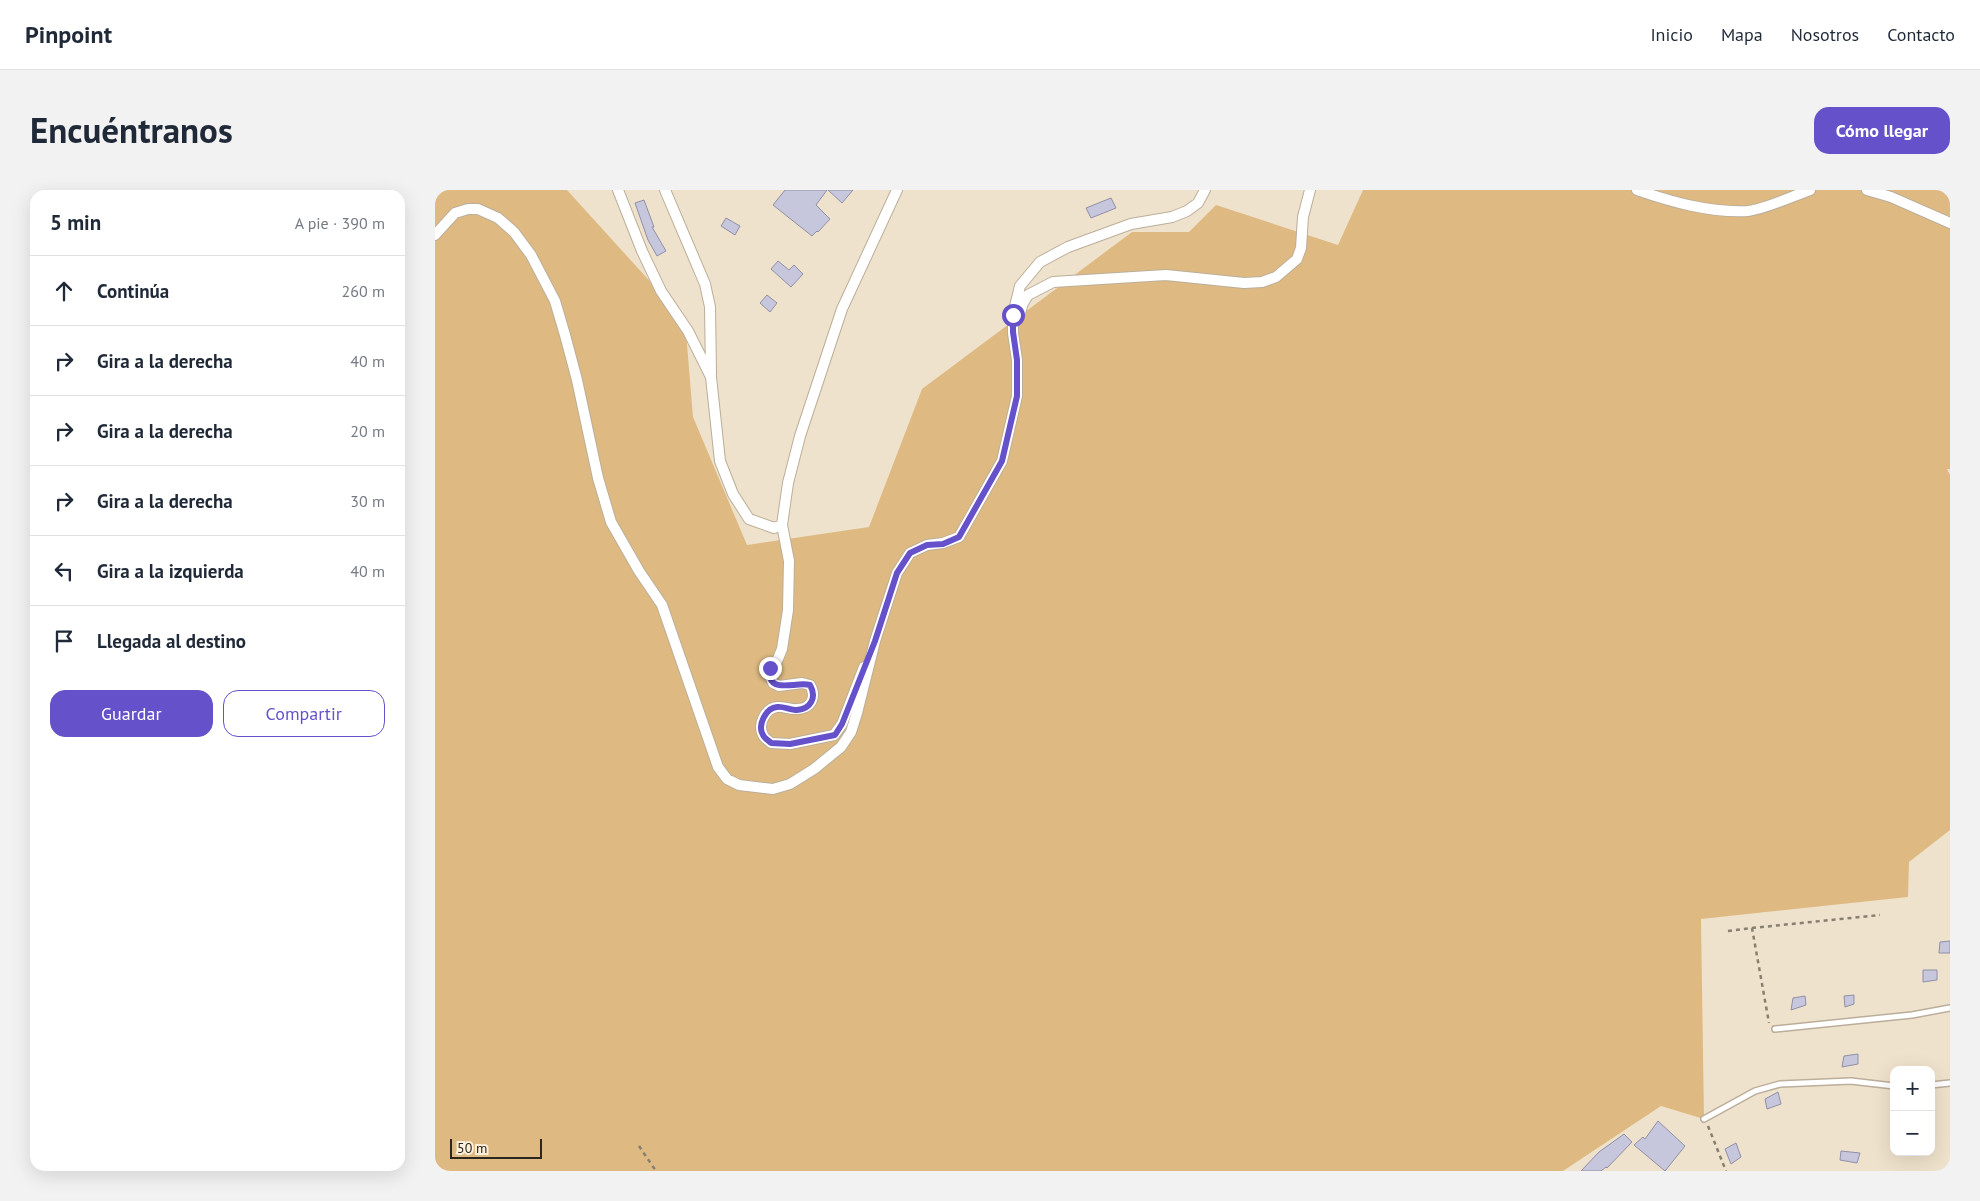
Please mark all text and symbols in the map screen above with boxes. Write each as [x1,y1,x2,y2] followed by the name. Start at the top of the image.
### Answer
[25,19,112,50] text: Pinpoint
[1650,23,1693,46] text: Inicio
[1721,23,1763,46] text: Mapa
[1791,23,1859,46] text: Nosotros
[1887,23,1955,46] text: Contacto
[30,107,233,153] text: Encuéntranos
[1814,107,1950,154] button: Cómo llegar
[50,209,101,236] text: 5 min
[295,213,385,233] text: A pie · 390 m
[50,277,78,305] icon: ahead
[97,279,169,303] text: Continúa
[342,281,385,301] text: 260 m
[1002,304,1025,327] route start
[50,347,78,375] icon: right
[97,349,233,373] text: Gira a la derecha
[350,351,385,371] text: 40 m
[50,417,78,445] icon: right
[97,419,233,443] text: Gira a la derecha
[350,421,385,441] text: 20 m
[50,487,78,515] icon: right
[97,489,233,513] text: Gira a la derecha
[350,491,385,511] text: 30 m
[50,557,78,585] icon: left
[97,559,244,583] text: Gira a la izquierda
[350,561,385,581] text: 40 m
[50,627,78,655] icon: arrive
[97,629,246,653] text: Llegada al destino
[759,657,782,680] route end
[50,690,213,737] button: Guardar
[223,690,385,737] button: Compartir
[1890,1066,1935,1156] map controls
[1890,1066,1935,1111] button: +
[1890,1111,1935,1156] button: −
[450,1136,543,1159] scale bar
[457,1139,487,1157] text: 50 m

